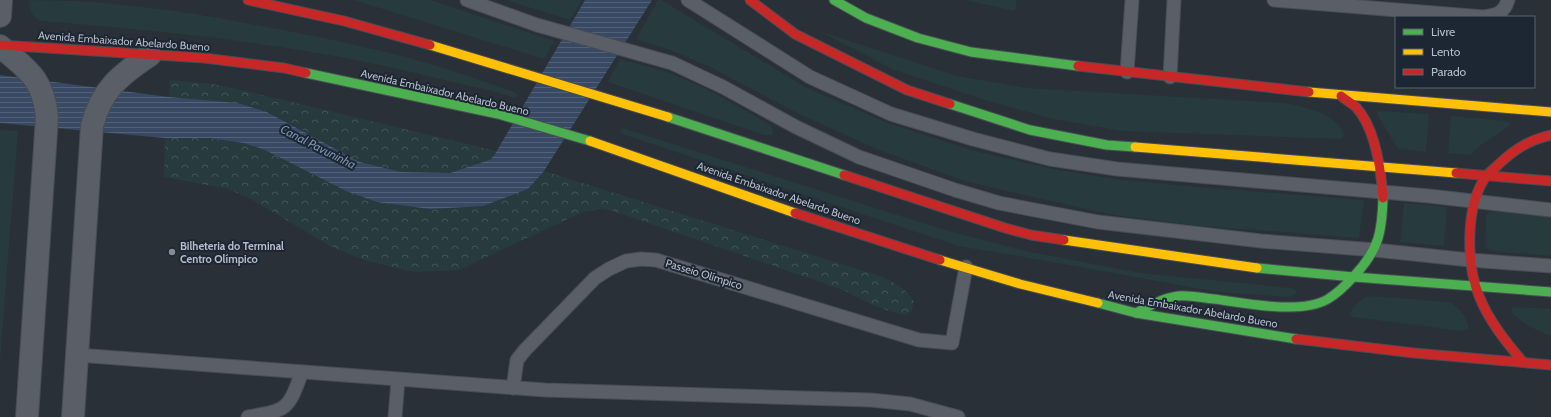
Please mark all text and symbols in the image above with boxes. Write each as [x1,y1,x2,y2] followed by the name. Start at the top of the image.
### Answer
[1395,16,1535,88] legend
[1431,24,1455,39] text: Livre
[38,28,210,54] street label: Avenida Embaixador Abelardo Bueno
[1431,44,1461,59] text: Lento
[1431,64,1467,79] text: Parado
[360,66,530,118] street label: Avenida Embaixador Abelardo Bueno
[278,121,358,172] water label: Canal Pavuninha
[695,158,863,228] street label: Avenida Embaixador Abelardo Bueno
[180,239,284,266] place label: Bilheteria do Terminal Centro Olímpico
[167,247,177,257] marker: Bilheteria do Terminal Centro Olímpico
[664,256,744,292] street label: Passeio Olímpico
[1107,287,1279,331] street label: Avenida Embaixador Abelardo Bueno

